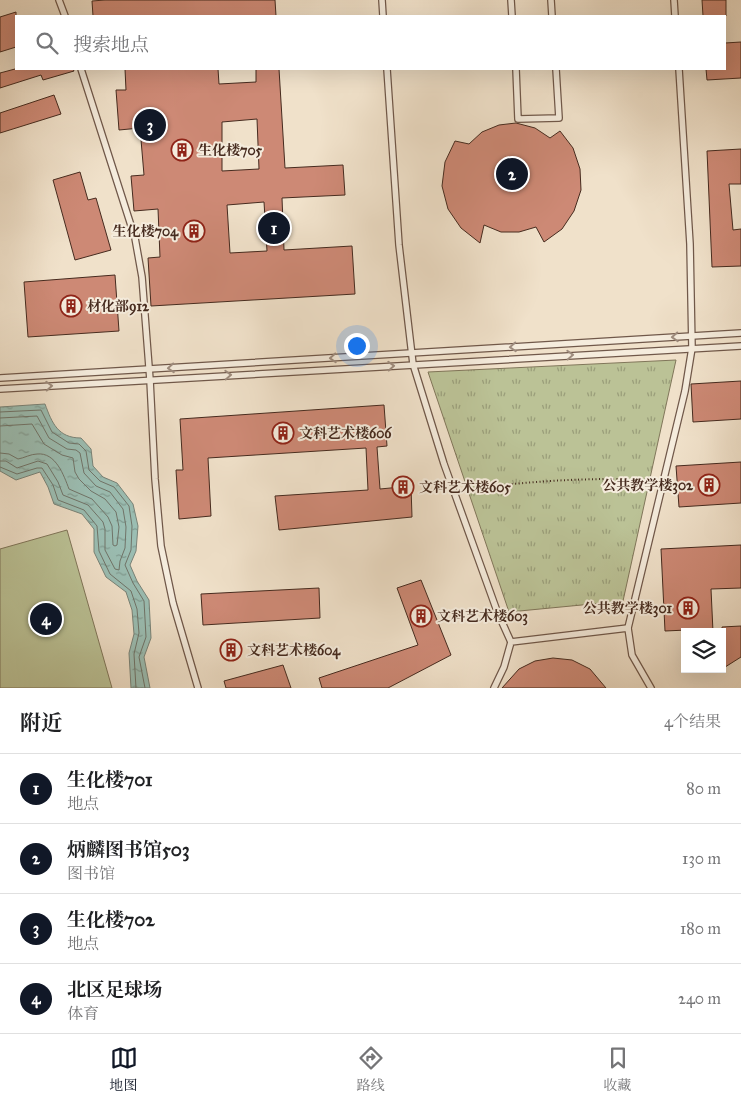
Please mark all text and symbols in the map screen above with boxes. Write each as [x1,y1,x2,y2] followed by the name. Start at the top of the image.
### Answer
[15,15,726,70] search box
[33,29,61,57] icon: search
[73,33,149,56] text: 搜索地点
[134,106,166,144] pin: 3
[170,138,194,162] building icon: 生化楼705
[198,142,263,159] place label: 生化楼705
[496,155,528,193] pin: 2
[258,209,290,247] pin: 1
[182,219,206,243] building icon: 生化楼704
[113,223,179,241] place label: 生化楼704
[59,294,83,318] building icon: 材化部912
[87,298,150,316] place label: 材化部912
[671,332,679,343] one-way arrow
[344,333,370,359] your location
[508,342,516,353] one-way arrow
[567,350,575,361] one-way arrow
[329,353,337,364] one-way arrow
[387,360,395,371] one-way arrow
[167,362,175,373] one-way arrow
[225,370,233,381] one-way arrow
[45,380,53,391] one-way arrow
[271,421,295,445] building icon: 文科艺术楼606
[299,425,392,442] place label: 文科艺术楼606
[697,473,721,497] building icon: 公共教学楼302
[391,475,415,499] building icon: 文科艺术楼605
[602,477,694,495] place label: 公共教学楼302
[419,479,511,496] place label: 文科艺术楼605
[676,596,700,620] building icon: 公共教学楼301
[30,600,62,638] pin: 4
[583,600,672,618] place label: 公共教学楼301
[409,604,433,628] building icon: 文科艺术楼603
[437,608,528,626] place label: 文科艺术楼603
[681,628,726,673] map controls
[681,628,726,673] button: layers
[219,638,243,662] building icon: 文科艺术楼604
[247,642,341,660] place label: 文科艺术楼604
[20,710,62,736] text: 附近
[664,712,721,731] text: 4个结果
[67,768,153,791] text: 生化楼701
[33,779,39,798] text: 1
[686,779,721,798] text: 80 m
[67,794,99,813] text: 地点
[67,838,190,861] text: 炳麟图书馆503
[32,849,40,868] text: 2
[682,849,721,868] text: 130 m
[67,864,115,883] text: 图书馆
[67,908,155,931] text: 生化楼702
[33,919,39,938] text: 3
[680,919,721,938] text: 180 m
[67,934,99,953] text: 地点
[67,978,162,1001] text: 北区足球场
[32,989,40,1008] text: 4
[678,989,721,1008] text: 240 m
[67,1004,99,1023] text: 体育
[110,1044,138,1094] tab: 地图
[357,1044,385,1094] tab: 路线
[604,1044,632,1094] tab: 收藏

